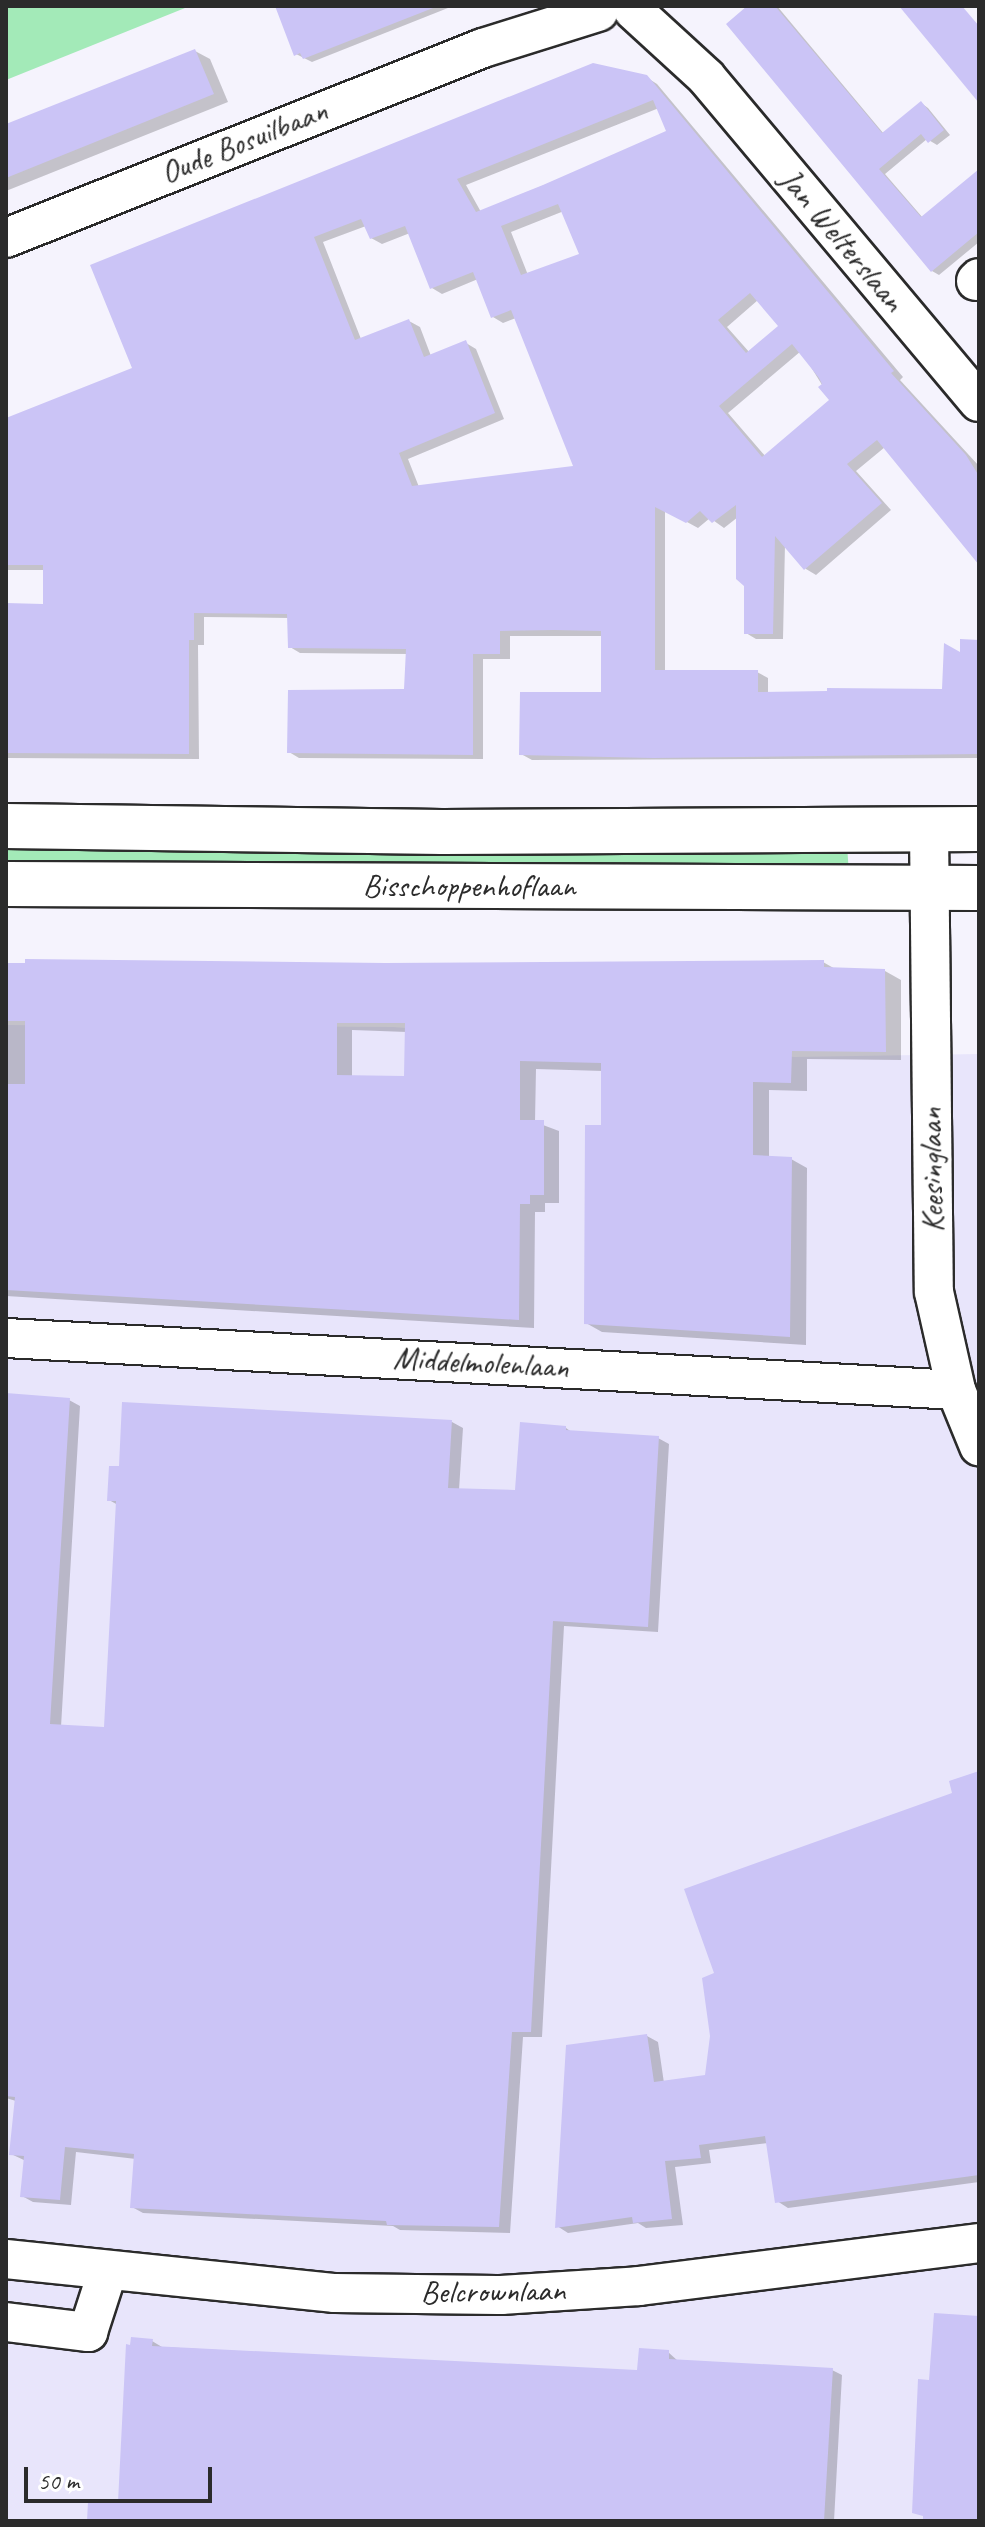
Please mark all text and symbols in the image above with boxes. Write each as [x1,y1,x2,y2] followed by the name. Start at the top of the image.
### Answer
[155,91,333,193] street label: Oude Bosuilbaan
[771,160,913,320] street label: Jan Welterslaan
[363,867,575,905] street label: Bisschoppenhoflaan
[912,1107,952,1233] street label: Keesinglaan
[392,1339,570,1387] street label: Middelmolenlaan
[420,2272,566,2312] street label: Belcrownlaan
[28,2451,216,2501] scale bar
[38,2466,79,2496] text: 50 m

